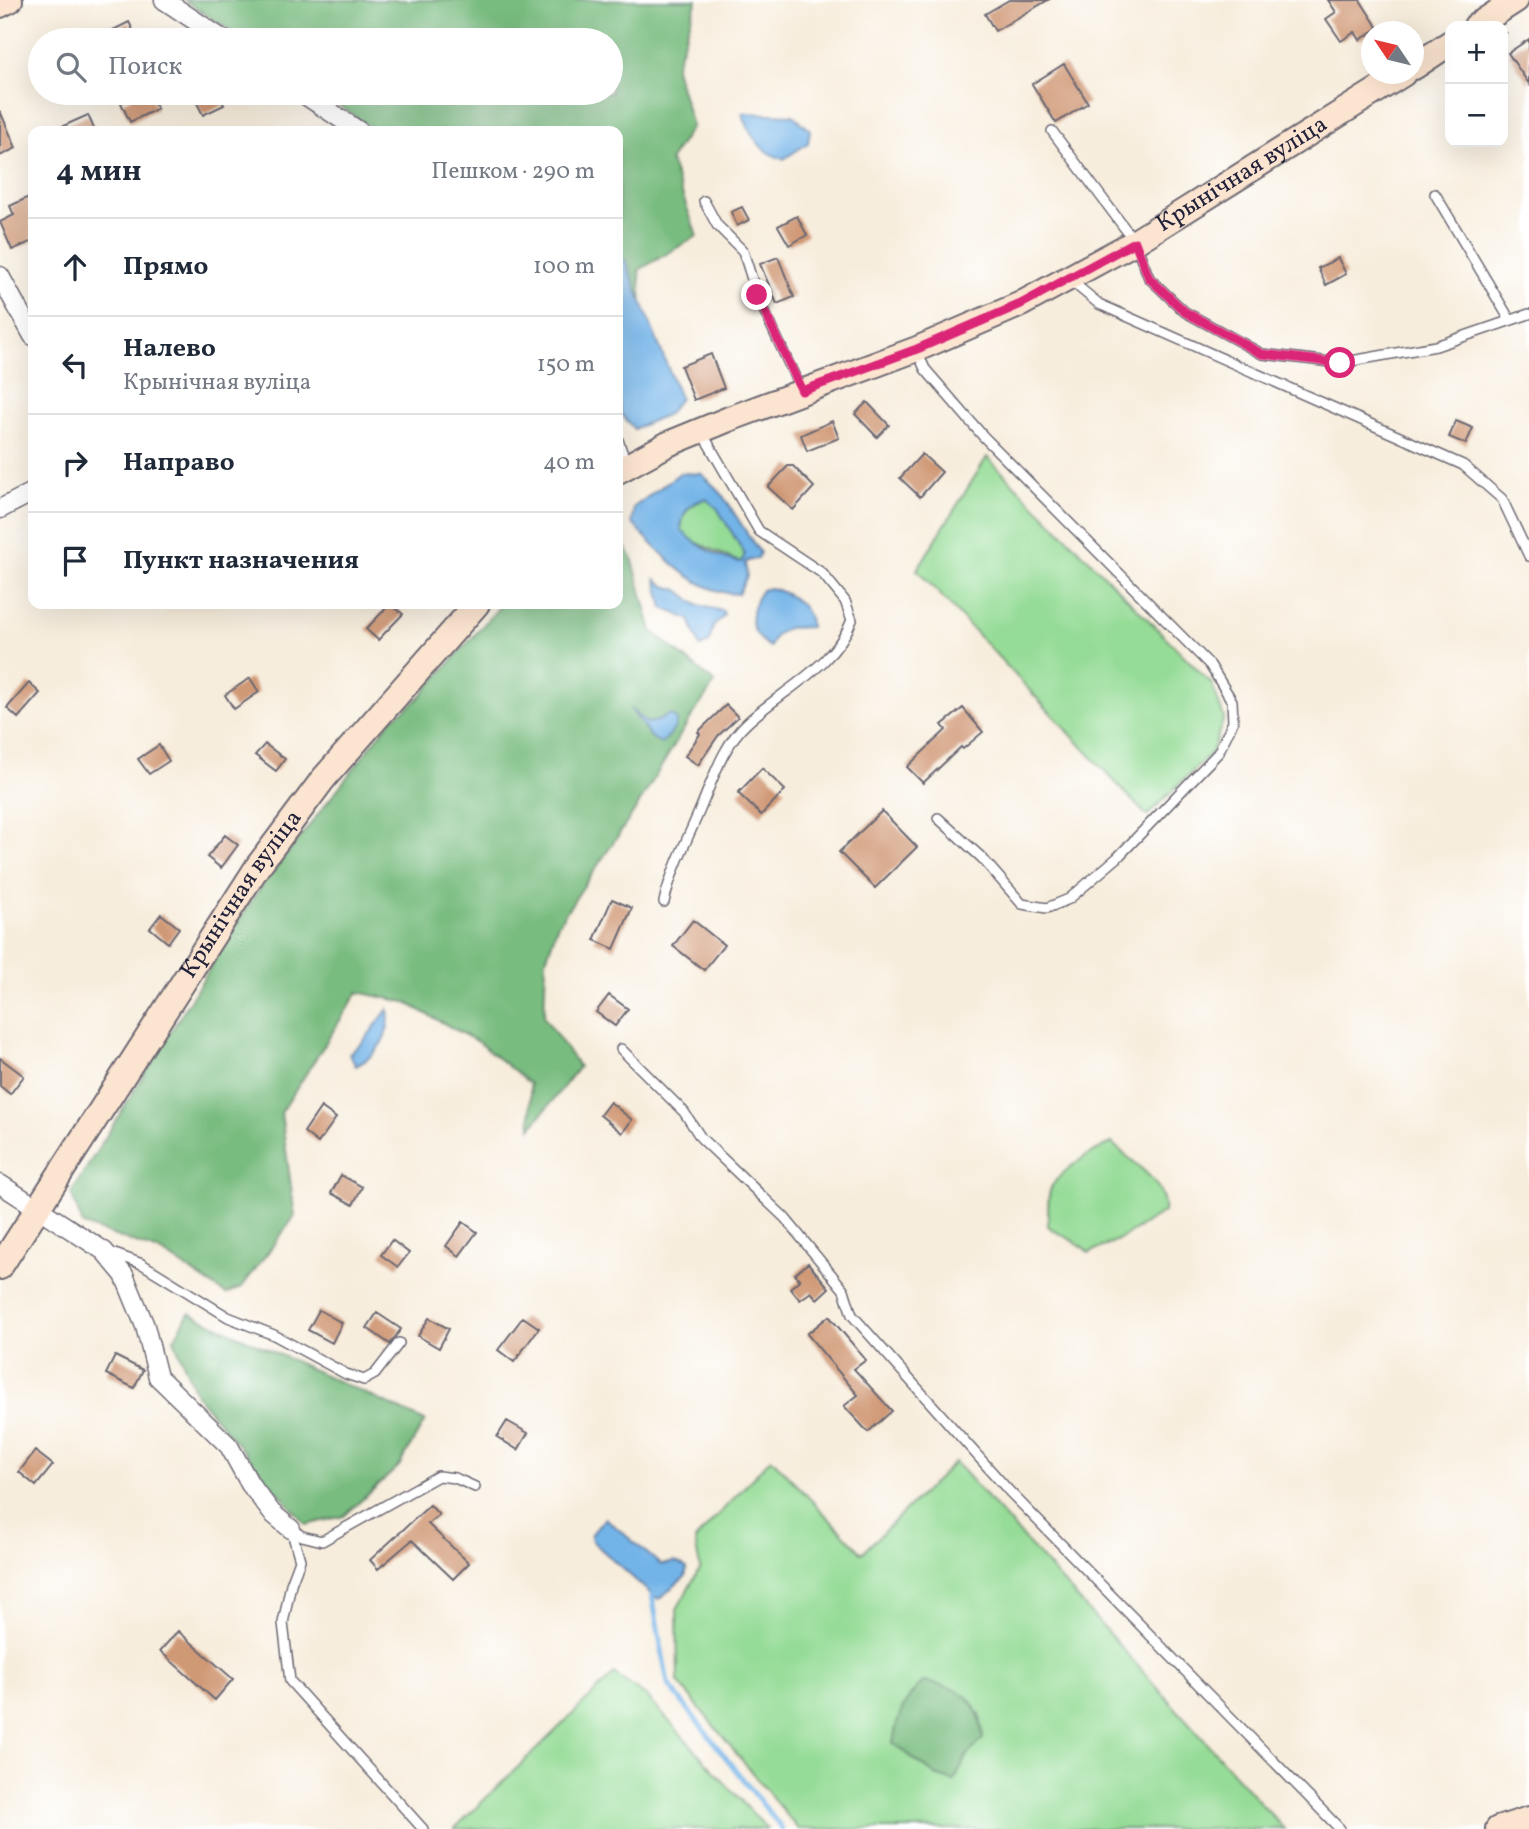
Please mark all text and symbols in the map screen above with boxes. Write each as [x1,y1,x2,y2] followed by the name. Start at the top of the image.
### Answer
[1361,21,1424,84] north arrow
[1445,21,1508,147] map controls
[1445,21,1508,84] button: +
[28,28,623,105] search box
[52,48,90,86] icon: search
[108,49,182,85] text: Поиск
[1445,84,1508,147] button: −
[1150,108,1335,241] street label: Крынічная вуліца
[56,151,141,193] text: 4 мин
[431,156,595,188] text: Пешком · 290 m
[56,248,94,286] icon: ahead
[123,249,208,285] text: Прямо
[533,251,595,283] text: 100 m
[741,279,772,310] route end
[123,331,216,367] text: Налево
[56,346,94,384] icon: left
[1324,347,1355,378] route start
[537,349,595,381] text: 150 m
[123,367,311,399] text: Крынічная вуліца
[56,444,94,482] icon: right
[123,445,235,481] text: Направо
[543,447,595,479] text: 40 m
[56,542,94,580] icon: arrive
[123,543,359,579] text: Пункт назначения
[173,803,311,985] street label: Крынічная вуліца

